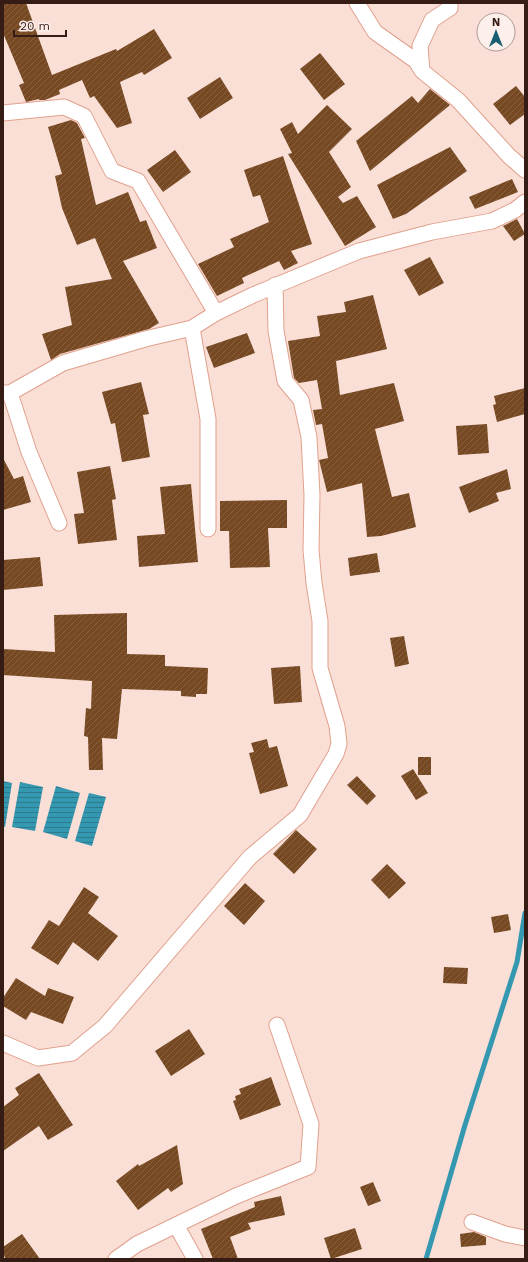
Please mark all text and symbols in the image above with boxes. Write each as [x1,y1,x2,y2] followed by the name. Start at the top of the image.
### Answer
[14,12,66,38] scale bar
[476,12,516,52] north arrow
[492,16,500,29] text: N
[20,19,50,33] text: 20 m

